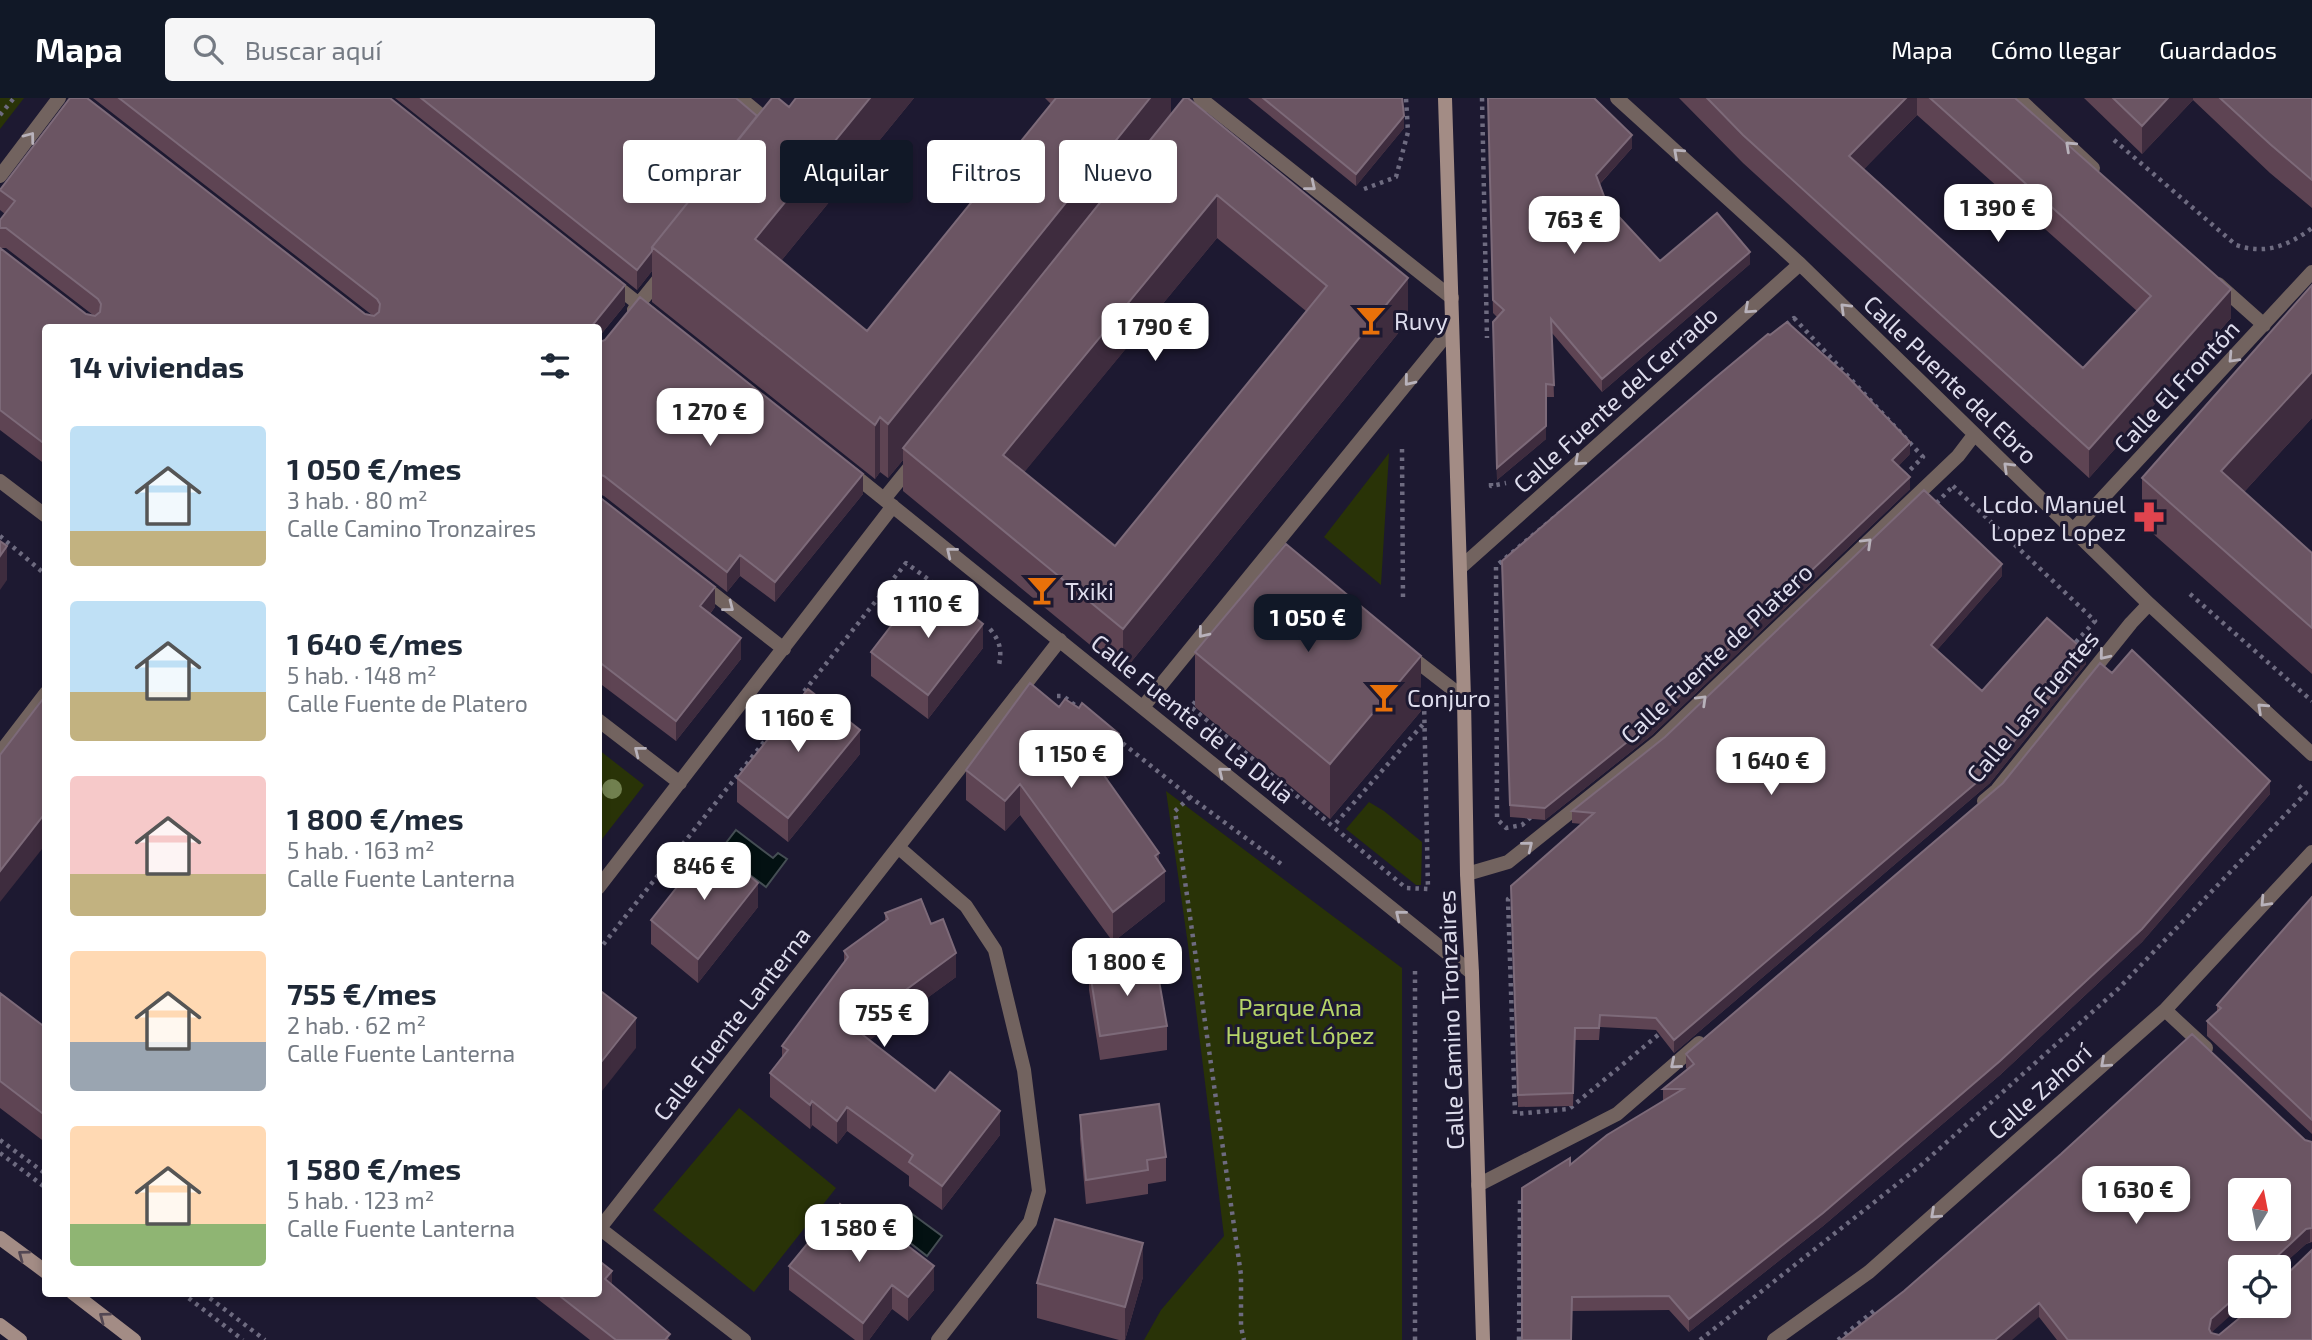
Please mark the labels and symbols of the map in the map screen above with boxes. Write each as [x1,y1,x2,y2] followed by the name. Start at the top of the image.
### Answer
[21,132,34,145] one-way arrow
[2065,142,2078,154] one-way arrow
[1673,149,1686,162] one-way arrow
[1303,178,1316,191] one-way arrow
[1933,184,2063,244] pin: 1 390 €
[1525,197,1623,256] pin: 763 €
[1858,289,2044,469] street label: Calle Puente del Ebro
[1507,300,1723,498] street label: Calle Fuente del Cerrado
[1744,301,1757,314] one-way arrow
[1090,303,1220,363] pin: 1 790 €
[1354,303,1388,337] bar icon: Ruvy
[1841,304,1853,316] one-way arrow
[1394,306,1448,335] place label: Ruvy
[2107,314,2245,458] street label: Calle El Frontón
[2229,350,2241,363] one-way arrow
[1405,373,1417,386] one-way arrow
[645,388,775,448] pin: 1 270 €
[1575,453,1588,465] one-way arrow
[2003,462,2016,475] one-way arrow
[1982,489,2126,546] place label: Lcdo. Manuel Lopez Lopez
[2132,500,2166,534] pharmacy icon: Lcdo. Manuel Lopez Lopez
[1859,539,1872,551] one-way arrow
[946,548,958,561] one-way arrow
[1614,557,1818,749] street label: Calle Fuente de Platero
[1025,573,1059,607] bar icon: Txiki
[1065,576,1114,605] place label: Txiki
[863,580,993,640] pin: 1 110 €
[1243,594,1373,654] pin: 1 050 €
[722,598,734,611] one-way arrow
[1960,624,2104,788] street label: Calle Las Fuentes
[1199,625,1211,638] one-way arrow
[1086,627,1300,809] street label: Calle Fuente de La Dula
[2100,648,2113,660] one-way arrow
[1367,680,1401,714] bar icon: Conjuro
[1407,683,1491,712] place label: Conjuro
[733,694,863,754] pin: 1 160 €
[1694,695,1707,708] one-way arrow
[2257,703,2270,716] one-way arrow
[1006,730,1136,790] pin: 1 150 €
[1706,738,1836,797] pin: 1 640 €
[635,747,647,760] one-way arrow
[1219,767,1231,780] one-way arrow
[655,842,753,902] pin: 846 €
[1519,842,1532,854] one-way arrow
[1431,890,1469,1150] street label: Calle Camino Tronzaires
[2261,894,2274,907] one-way arrow
[1395,911,1408,924] one-way arrow
[646,920,816,1126] street label: Calle Fuente Lanterna
[1062,939,1192,998] pin: 1 800 €
[835,990,933,1049] pin: 755 €
[1225,992,1375,1049] park label: Parque Ana Huguet López
[1981,1036,2097,1145] street label: Calle Zahorí
[2100,1055,2113,1067] one-way arrow
[1670,1056,1683,1068] one-way arrow
[2071,1166,2201,1226] pin: 1 630 €
[2228,1178,2291,1241] north arrow
[794,1204,924,1264] pin: 1 580 €
[1930,1206,1943,1218] one-way arrow
[18,1250,30,1263] one-way arrow
[99,1312,111,1325] one-way arrow

